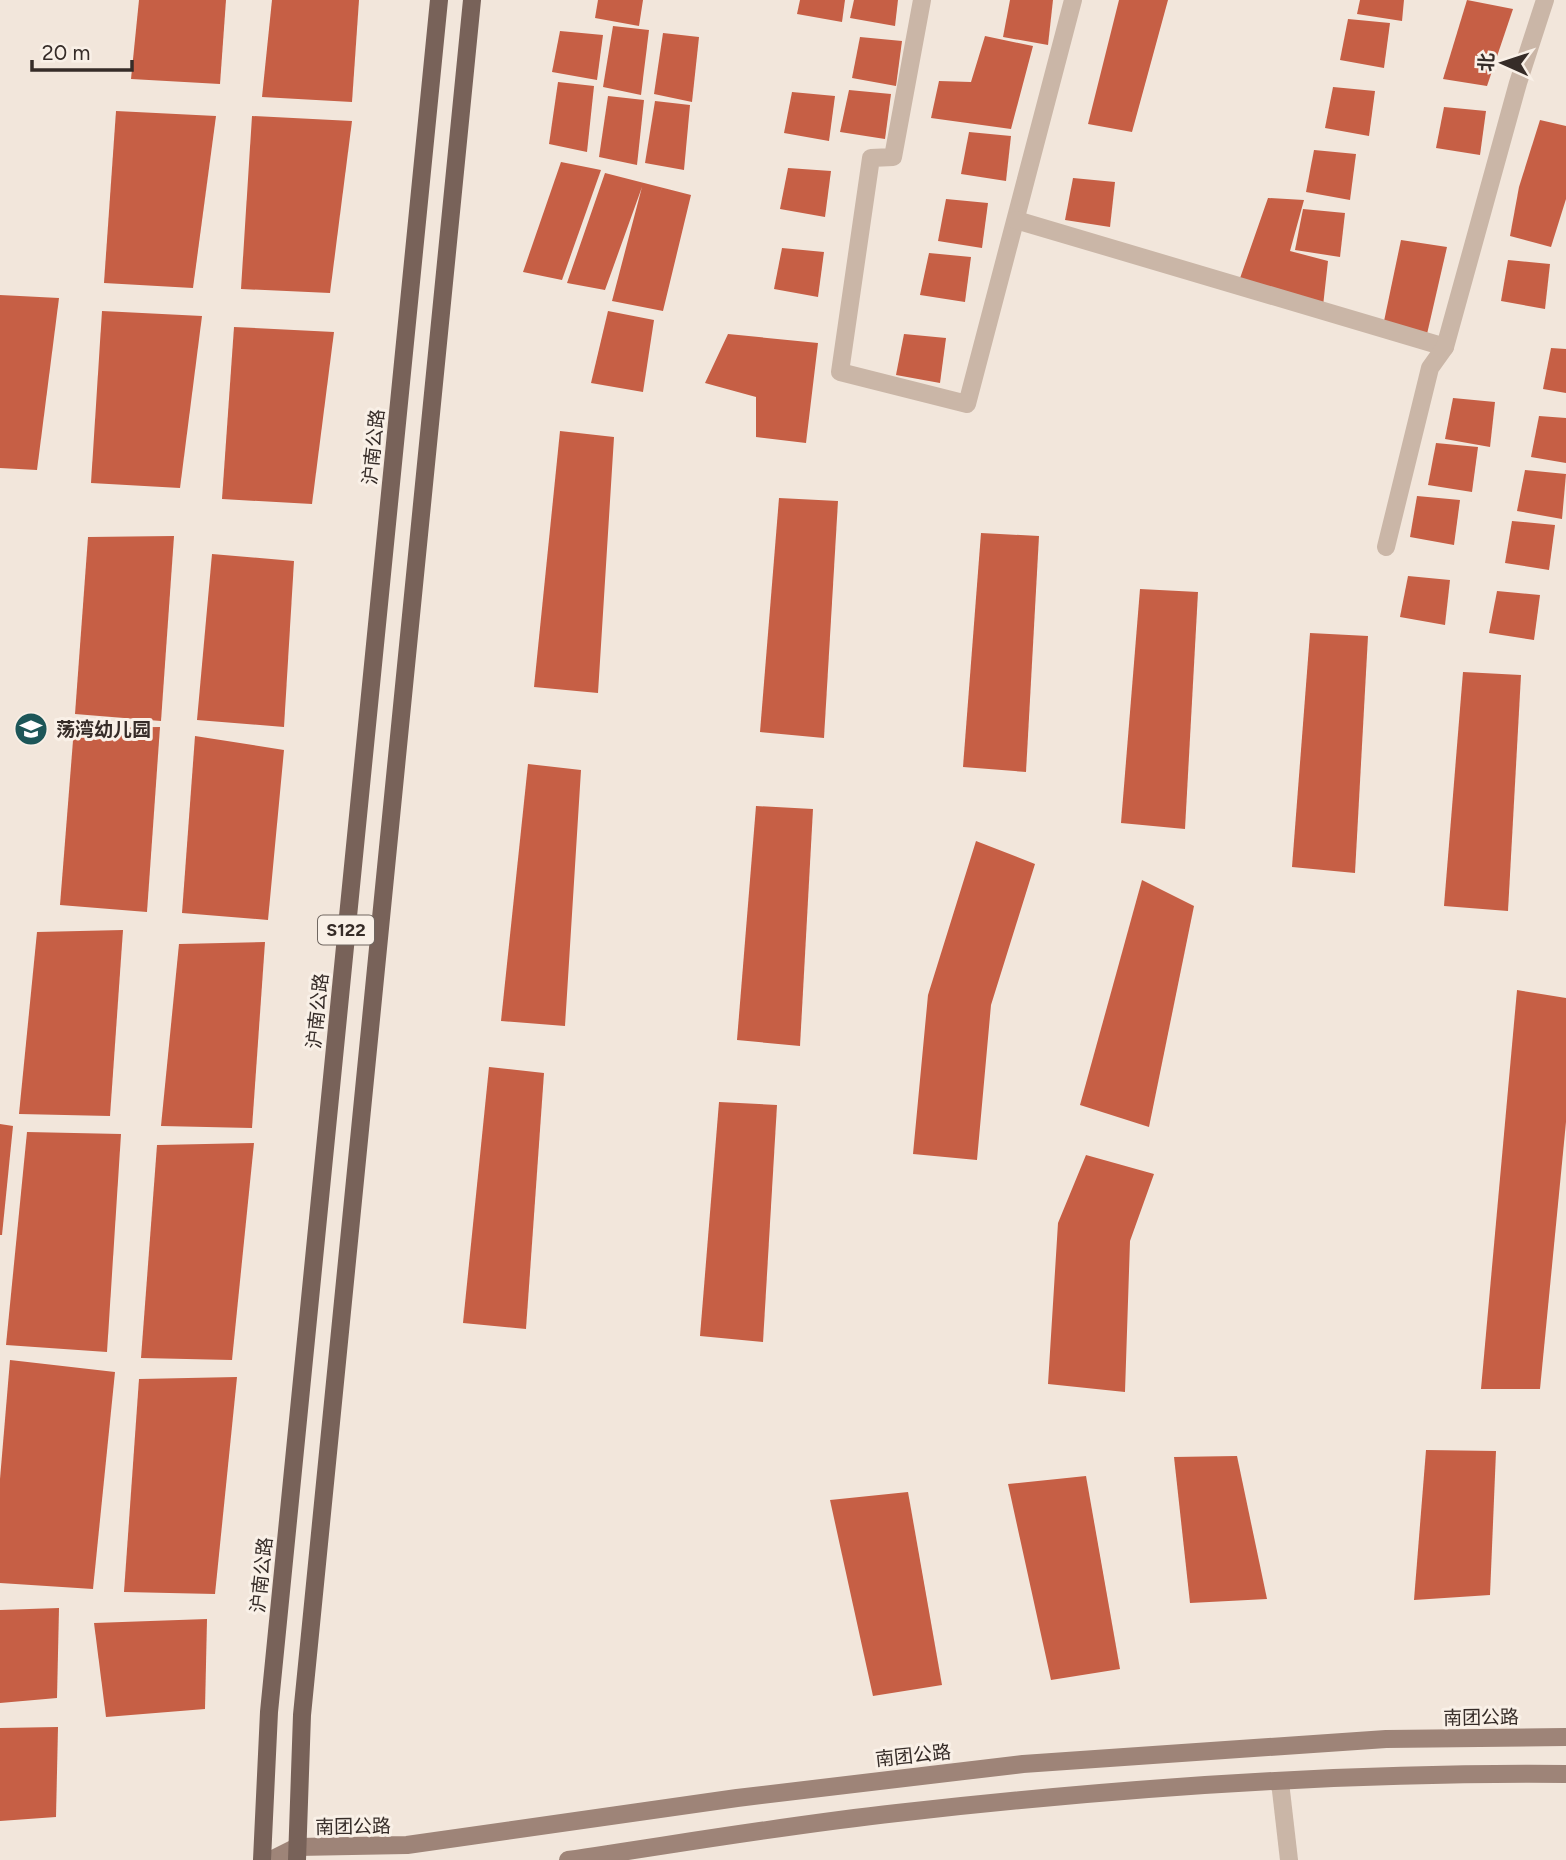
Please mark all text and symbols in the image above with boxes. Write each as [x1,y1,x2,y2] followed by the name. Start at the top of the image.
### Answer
[32,28,131,72] scale bar
[1468,28,1538,98] north arrow
[42,40,90,65] text: 20 m
[1475,52,1499,72] text: 北
[358,408,389,486] street label: 沪南公路
[12,710,50,748] school or university icon: 荡湾幼儿园
[56,718,151,741] place label: 荡湾幼儿园
[318,916,374,945] road number: S122
[302,972,333,1050] street label: 沪南公路
[246,1536,277,1614] street label: 沪南公路
[1443,1705,1519,1730] street label: 南团公路
[874,1740,952,1771] street label: 南团公路
[315,1814,391,1839] street label: 南团公路

